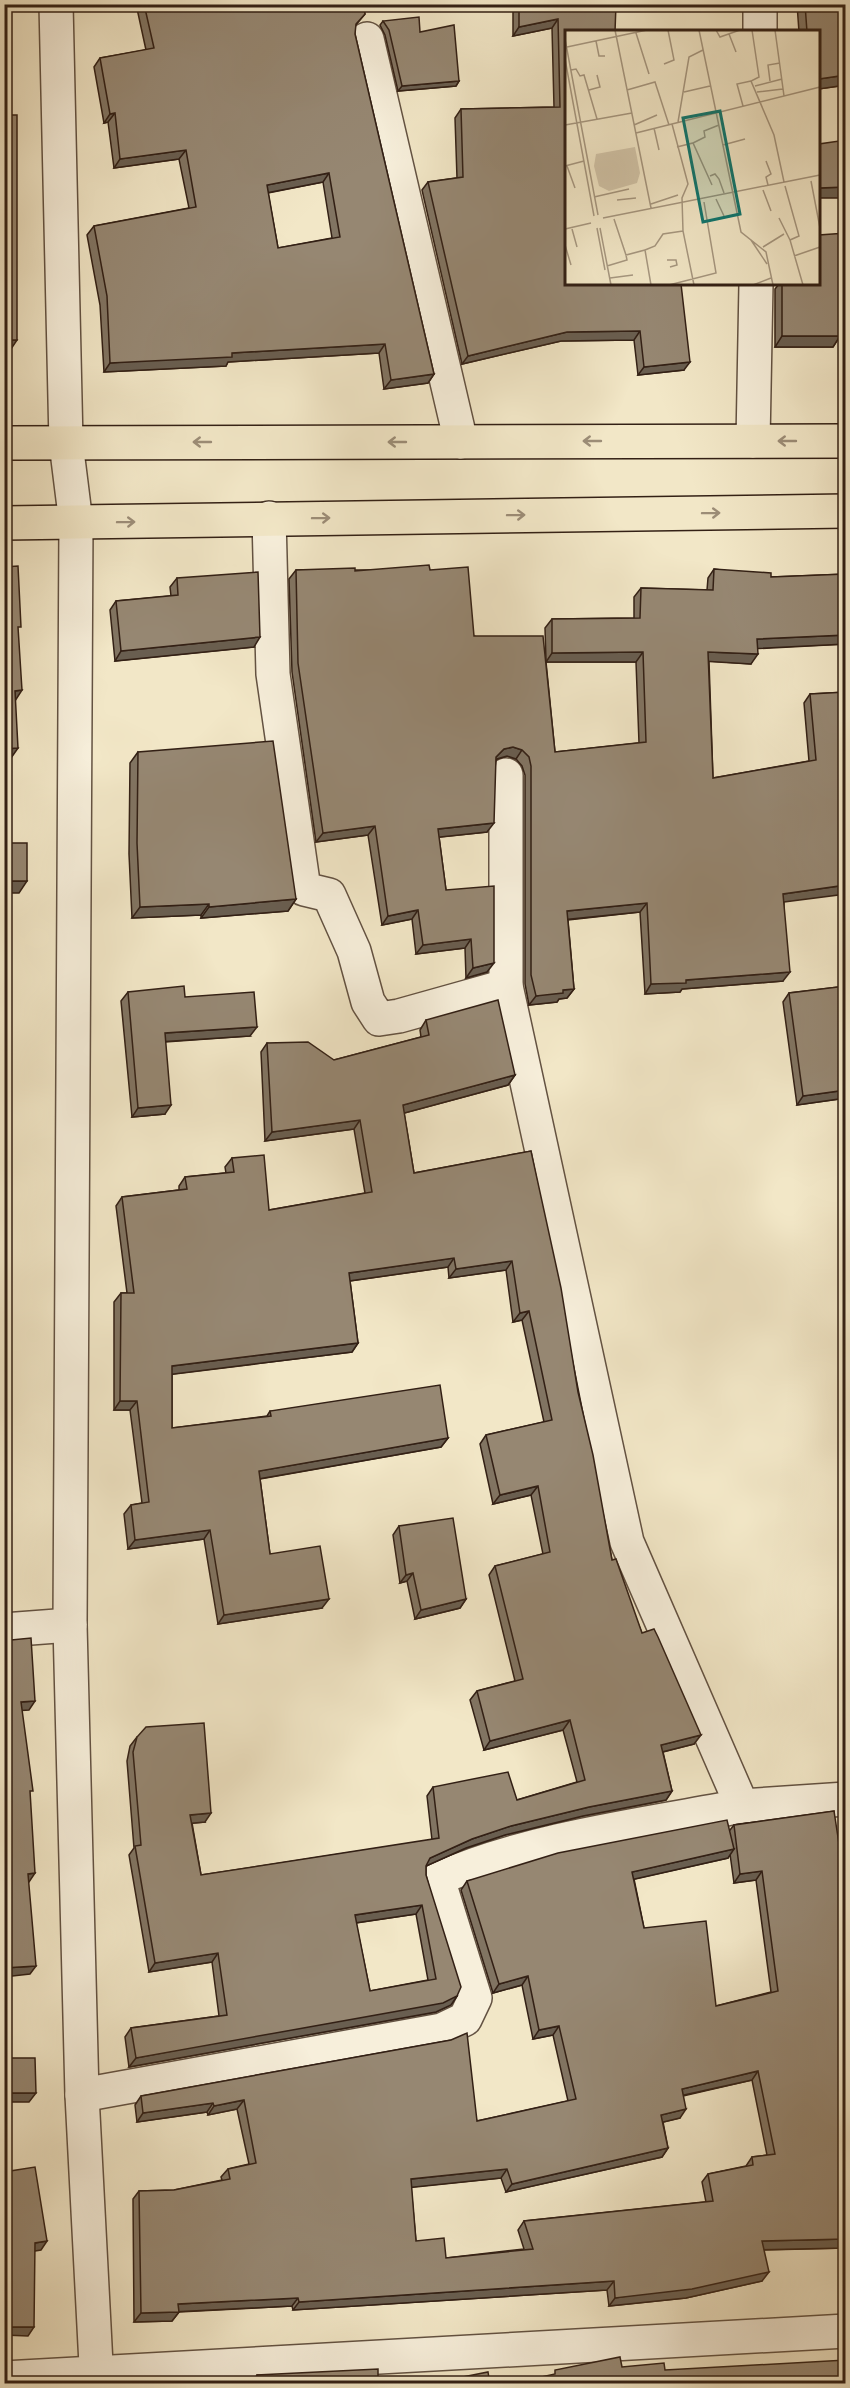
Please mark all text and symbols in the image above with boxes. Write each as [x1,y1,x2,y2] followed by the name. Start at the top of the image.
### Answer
[565,30,820,285] inset map
[583,435,603,447] one-way arrow
[778,435,798,447] one-way arrow
[193,436,213,448] one-way arrow
[388,436,408,448] one-way arrow
[700,507,720,519] one-way arrow
[505,510,525,521] one-way arrow
[310,512,330,524] one-way arrow
[115,516,135,527] one-way arrow

